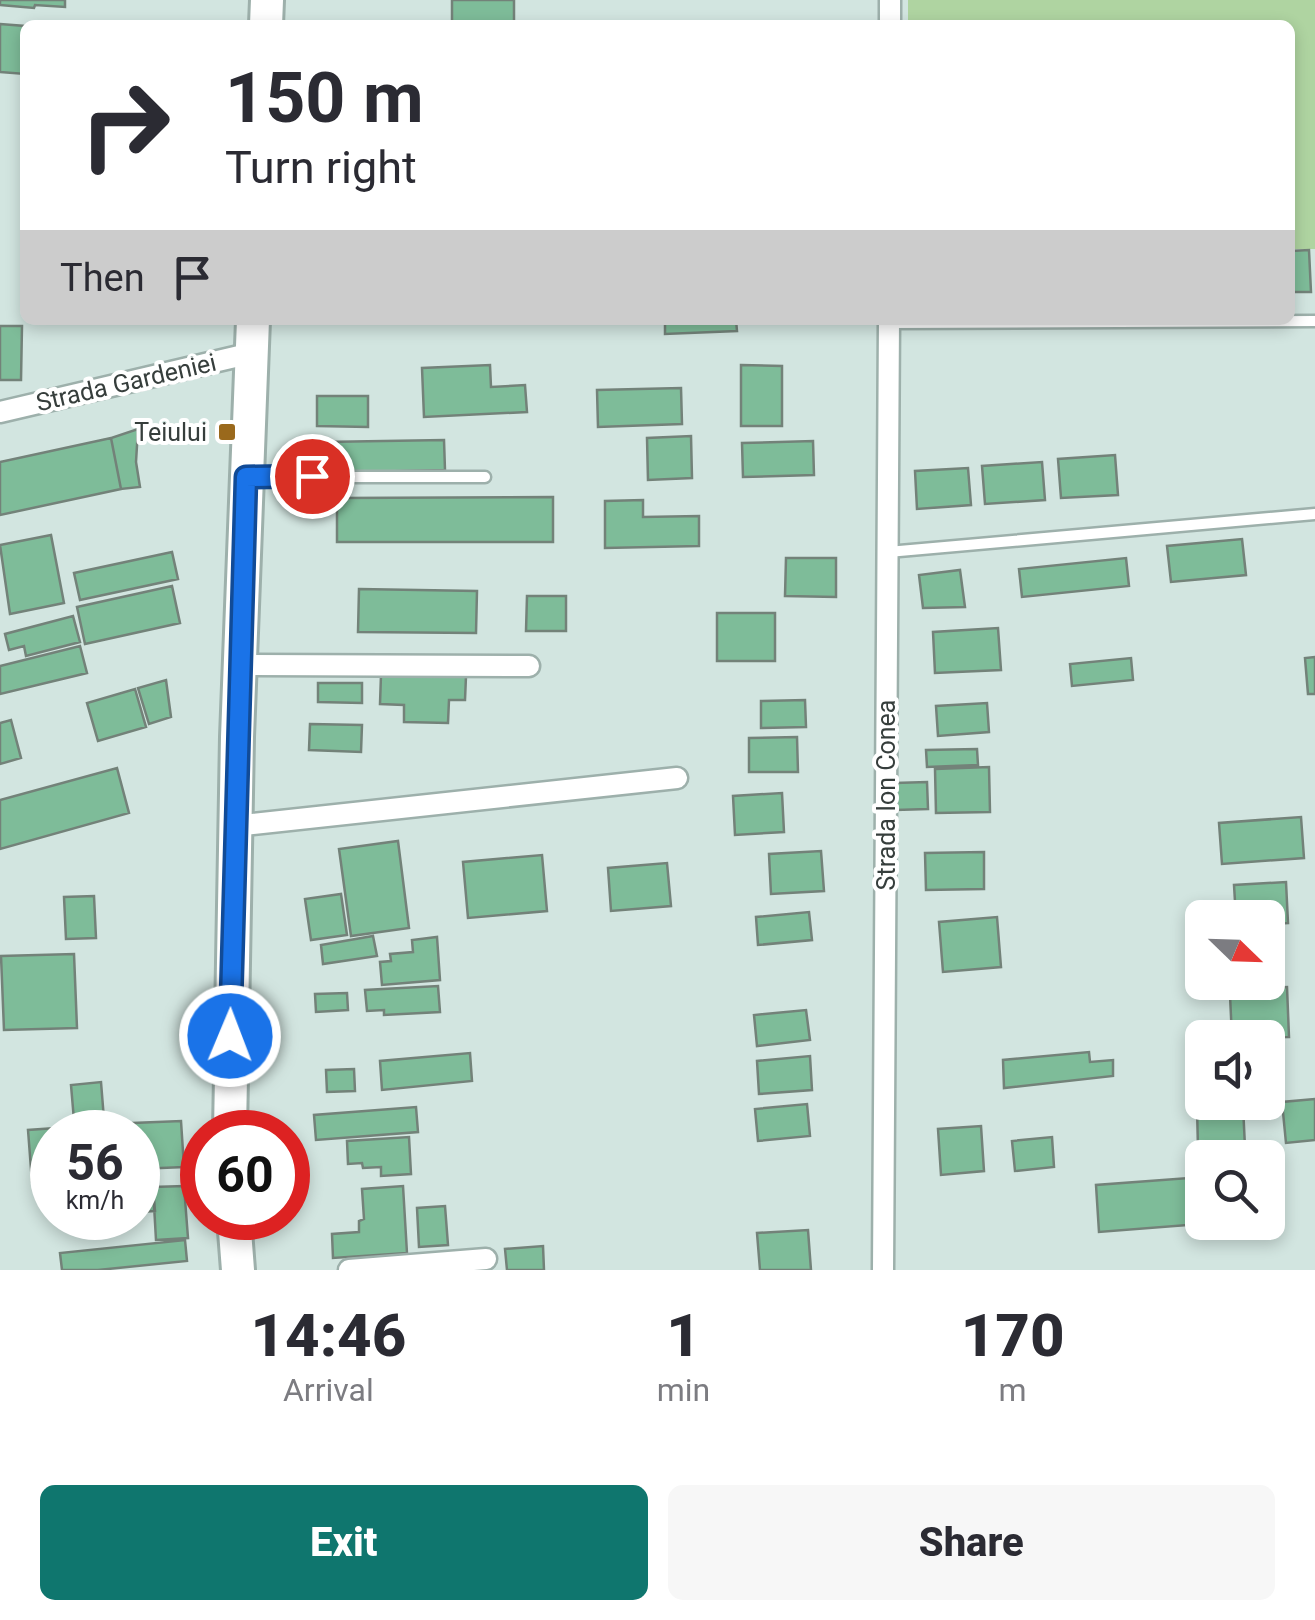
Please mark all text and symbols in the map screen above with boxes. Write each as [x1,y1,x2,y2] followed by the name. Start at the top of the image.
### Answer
[225,57,424,139] text: 150 m
[60,60,190,190] icon: right
[225,141,417,194] text: Turn right
[165,250,220,305] icon: arrive
[60,256,145,300] text: Then
[33,348,219,417] street label: Strada Gardeniei
[134,418,207,447] place label: Teiului
[216,421,238,443] marker: Teiului
[270,434,355,519] pin
[285,449,340,504] icon: arrive
[872,700,901,890] street label: Strada Ion Conea
[1185,900,1285,1000] north arrow
[1185,900,1285,1240] map controls
[178,984,282,1088] position arrow
[1185,1020,1285,1120] button: sound
[180,1110,310,1240] speed limit sign: 60
[66,1134,124,1192] text: 56
[1185,1140,1285,1240] button: search
[66,1186,124,1215] text: km/h
[250,1300,406,1371] text: 14:46
[666,1300,701,1371] text: 1
[961,1300,1065,1371] text: 170
[283,1371,374,1409] text: Arrival
[657,1371,710,1409] text: min
[999,1371,1027,1409] text: m
[40,1485,648,1600] button: Exit
[668,1485,1275,1600] button: Share

